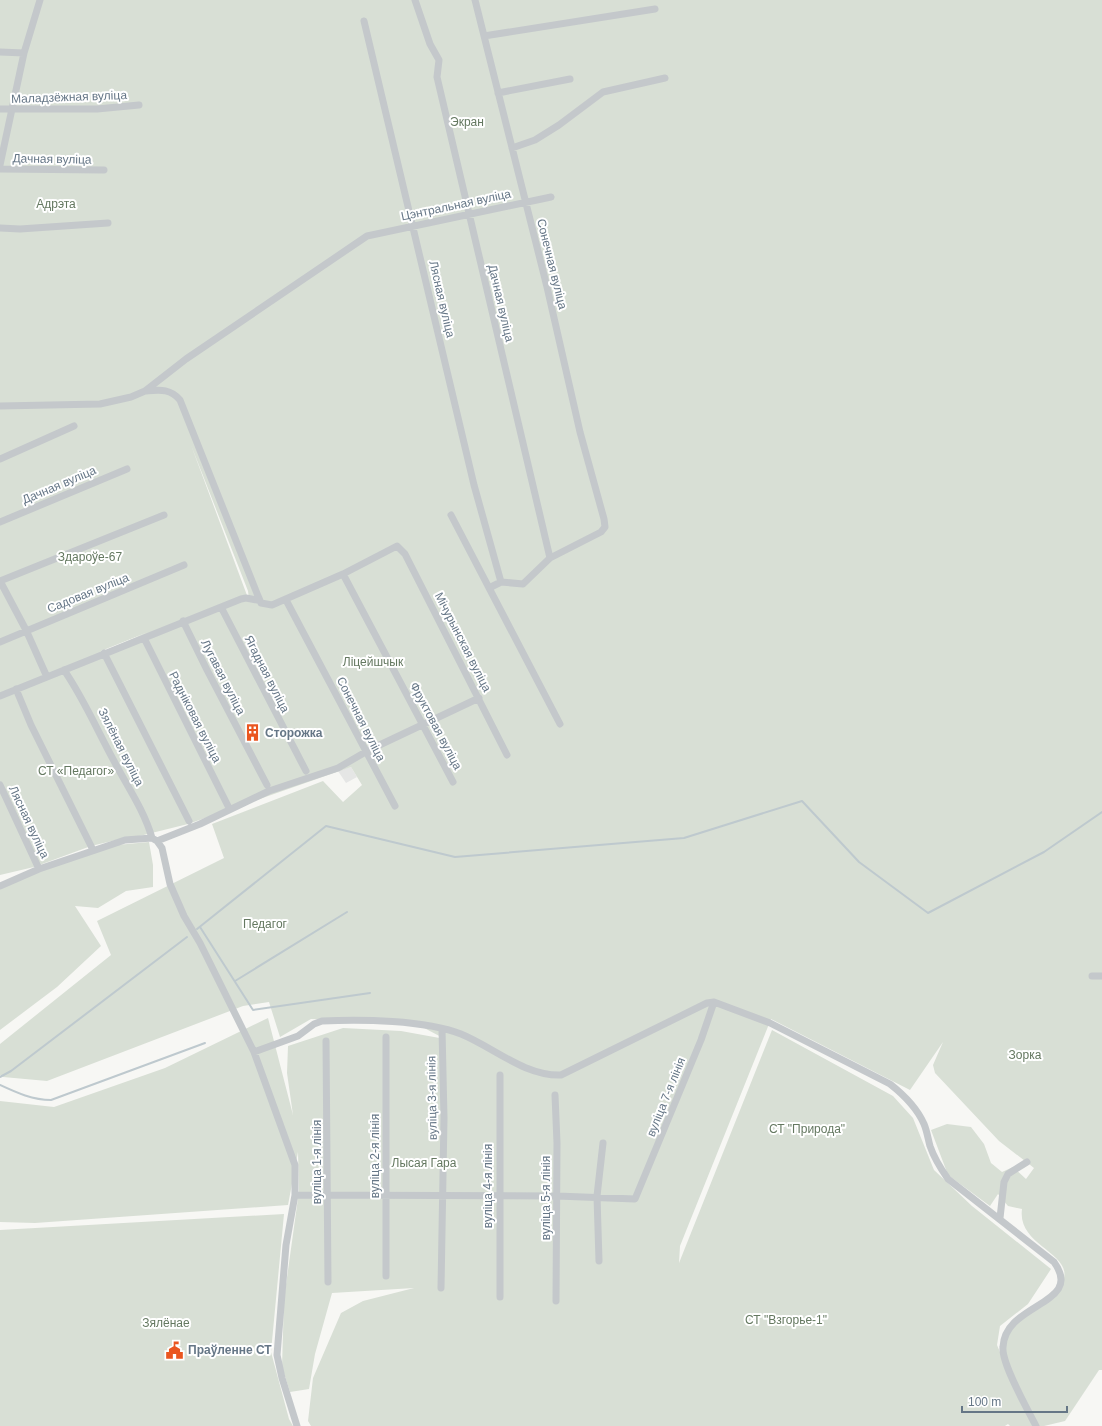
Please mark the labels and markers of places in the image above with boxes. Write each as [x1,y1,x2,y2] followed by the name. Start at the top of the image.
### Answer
[242,723,262,743] building icon: Сторожка
[265,726,323,740] place label: Сторожка
[165,1340,185,1360] public building icon: Праўленне СТ
[188,1343,272,1357] place label: Праўленне СТ

